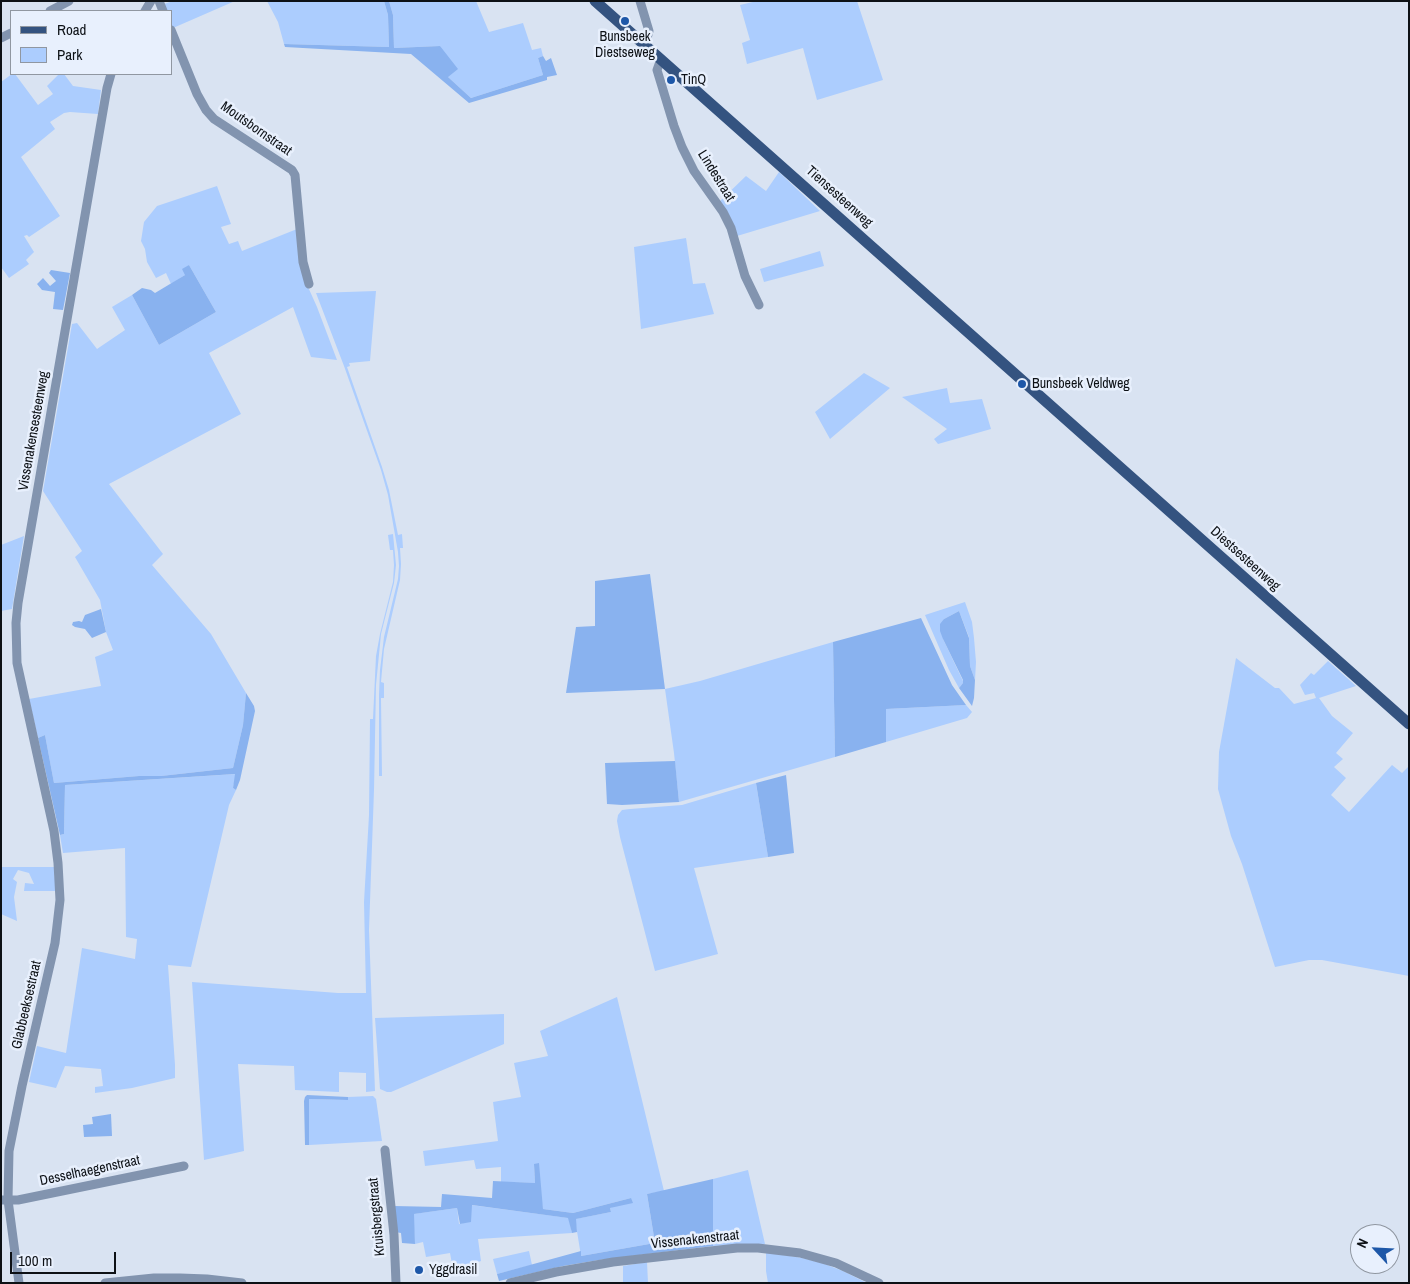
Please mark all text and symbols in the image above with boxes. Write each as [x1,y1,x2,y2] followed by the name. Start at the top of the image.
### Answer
[10,10,172,75] legend
[619,15,631,27] marker: Bunsbeek Diestseweg
[57,19,86,40] text: Road
[595,29,655,62] place label: Bunsbeek Diestseweg
[57,44,82,65] text: Park
[681,72,706,88] place label: TinQ
[665,74,677,86] marker: TinQ
[217,98,295,160] street label: Moutsbornstraat
[694,147,738,205] street label: Lindestraat
[802,163,876,231] street label: Tiensesteenweg
[15,370,53,492] street label: Vissenakensesteenweg
[1032,376,1130,392] place label: Bunsbeek Veldweg
[1016,378,1028,390] marker: Bunsbeek Veldweg
[1207,523,1283,595] street label: Diestsesteenweg
[9,959,45,1051] street label: Glabbeeksestraat
[38,1152,142,1190] street label: Desselhaegenstraat
[365,1177,389,1257] street label: Kruisbergstraat
[1350,1224,1400,1274] north arrow
[650,1227,740,1253] street label: Vissenakenstraat
[1352,1236,1372,1251] text: N
[12,1242,119,1274] scale bar
[18,1250,52,1271] text: 100 m
[429,1262,477,1278] place label: Yggdrasil
[413,1264,425,1276] marker: Yggdrasil

